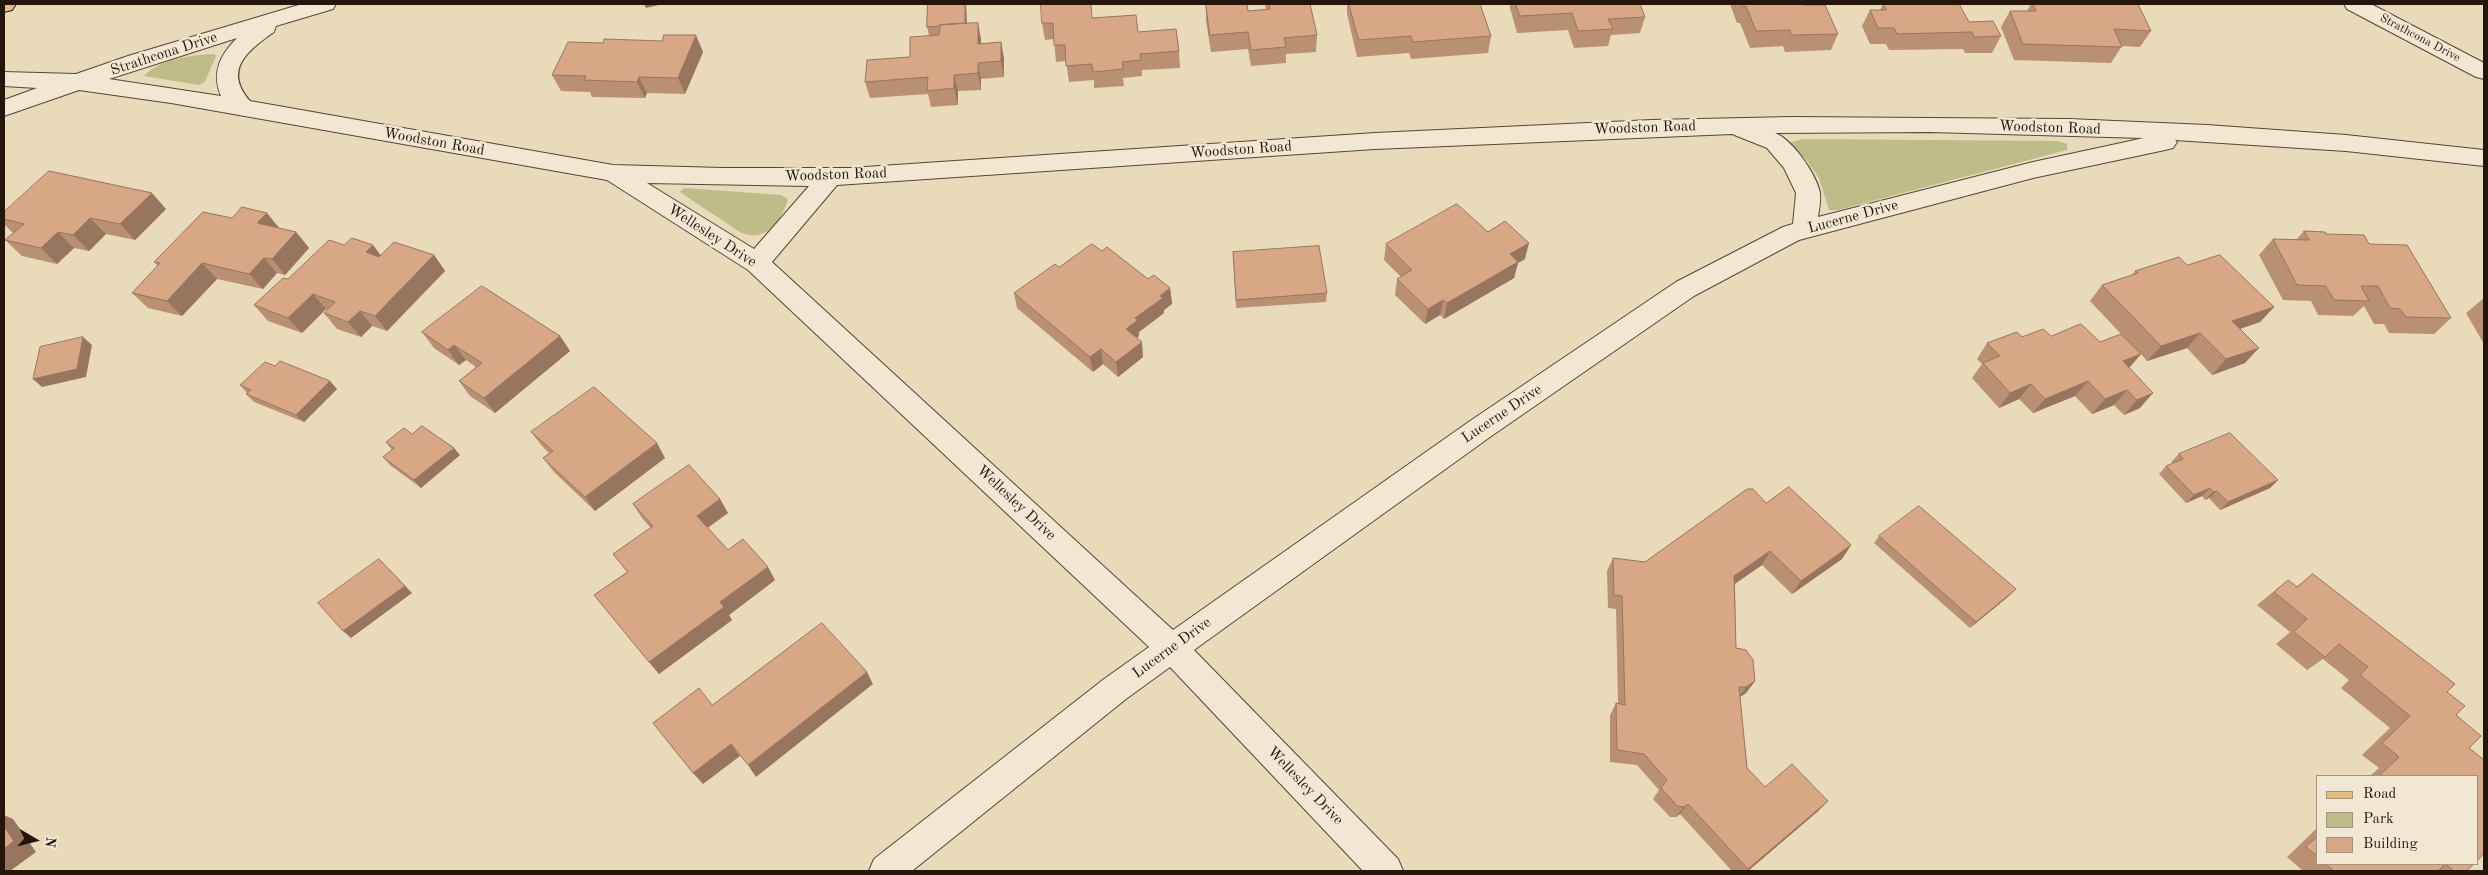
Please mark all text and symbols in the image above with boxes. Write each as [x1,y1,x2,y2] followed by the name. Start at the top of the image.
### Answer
[2377,11,2463,65] street label: Strathcona Drive
[108,28,220,80] street label: Strathcona Drive
[1594,117,1696,139] street label: Woodston Road
[1999,117,2101,139] street label: Woodston Road
[382,124,486,160] street label: Woodston Road
[1189,137,1293,163] street label: Woodston Road
[785,164,887,186] street label: Woodston Road
[1806,196,1900,238] street label: Lucerne Drive
[664,201,760,271] street label: Wellesley Drive
[1458,381,1546,447] street label: Lucerne Drive
[973,462,1059,544] street label: Wellesley Drive
[1129,613,1215,683] street label: Lucerne Drive
[1263,743,1347,829] street label: Wellesley Drive
[2316,775,2478,865] legend
[2363,787,2396,802] text: Road
[2363,812,2394,827] text: Park
[10,815,60,865] north arrow
[42,836,58,848] text: N
[2363,837,2418,852] text: Building

